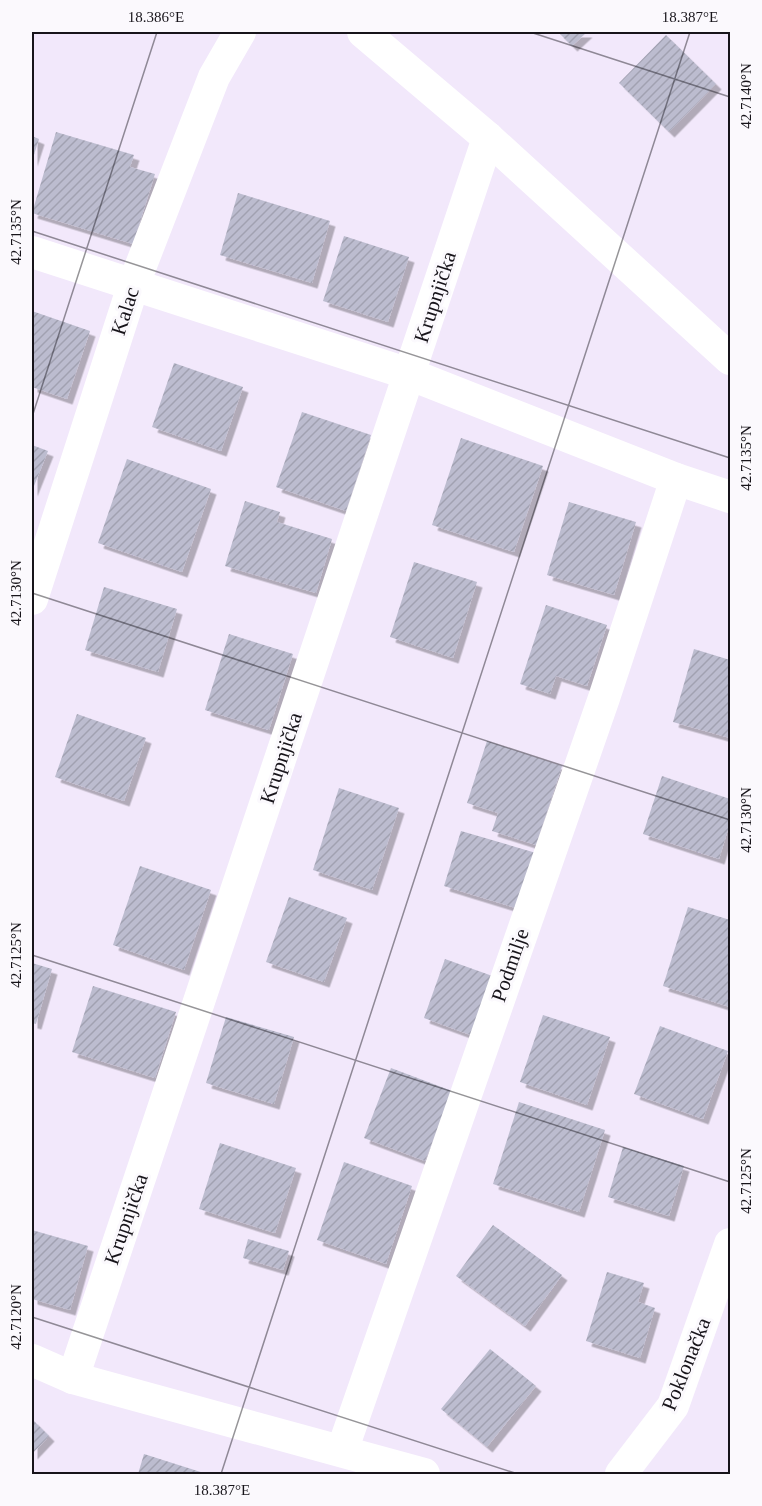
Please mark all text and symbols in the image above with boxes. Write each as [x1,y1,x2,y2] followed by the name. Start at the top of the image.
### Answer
[128,9,184,25] text: 18.386°E
[662,9,718,25] text: 18.387°E
[738,63,754,129] text: 42.7140°N
[8,199,24,265] text: 42.7135°N
[409,248,461,346] street label: Krupnjička
[106,284,144,338] street label: Kalac
[738,425,754,491] text: 42.7135°N
[8,560,24,626] text: 42.7130°N
[255,709,307,807] street label: Krupnjička
[738,787,754,853] text: 42.7130°N
[8,922,24,988] text: 42.7125°N
[486,925,534,1005] street label: Podmilje
[738,1148,754,1214] text: 42.7125°N
[99,1170,153,1268] street label: Krupnjička
[8,1284,24,1350] text: 42.7120°N
[657,1313,716,1414] street label: Poklonačka
[194,1482,250,1498] text: 18.387°E

